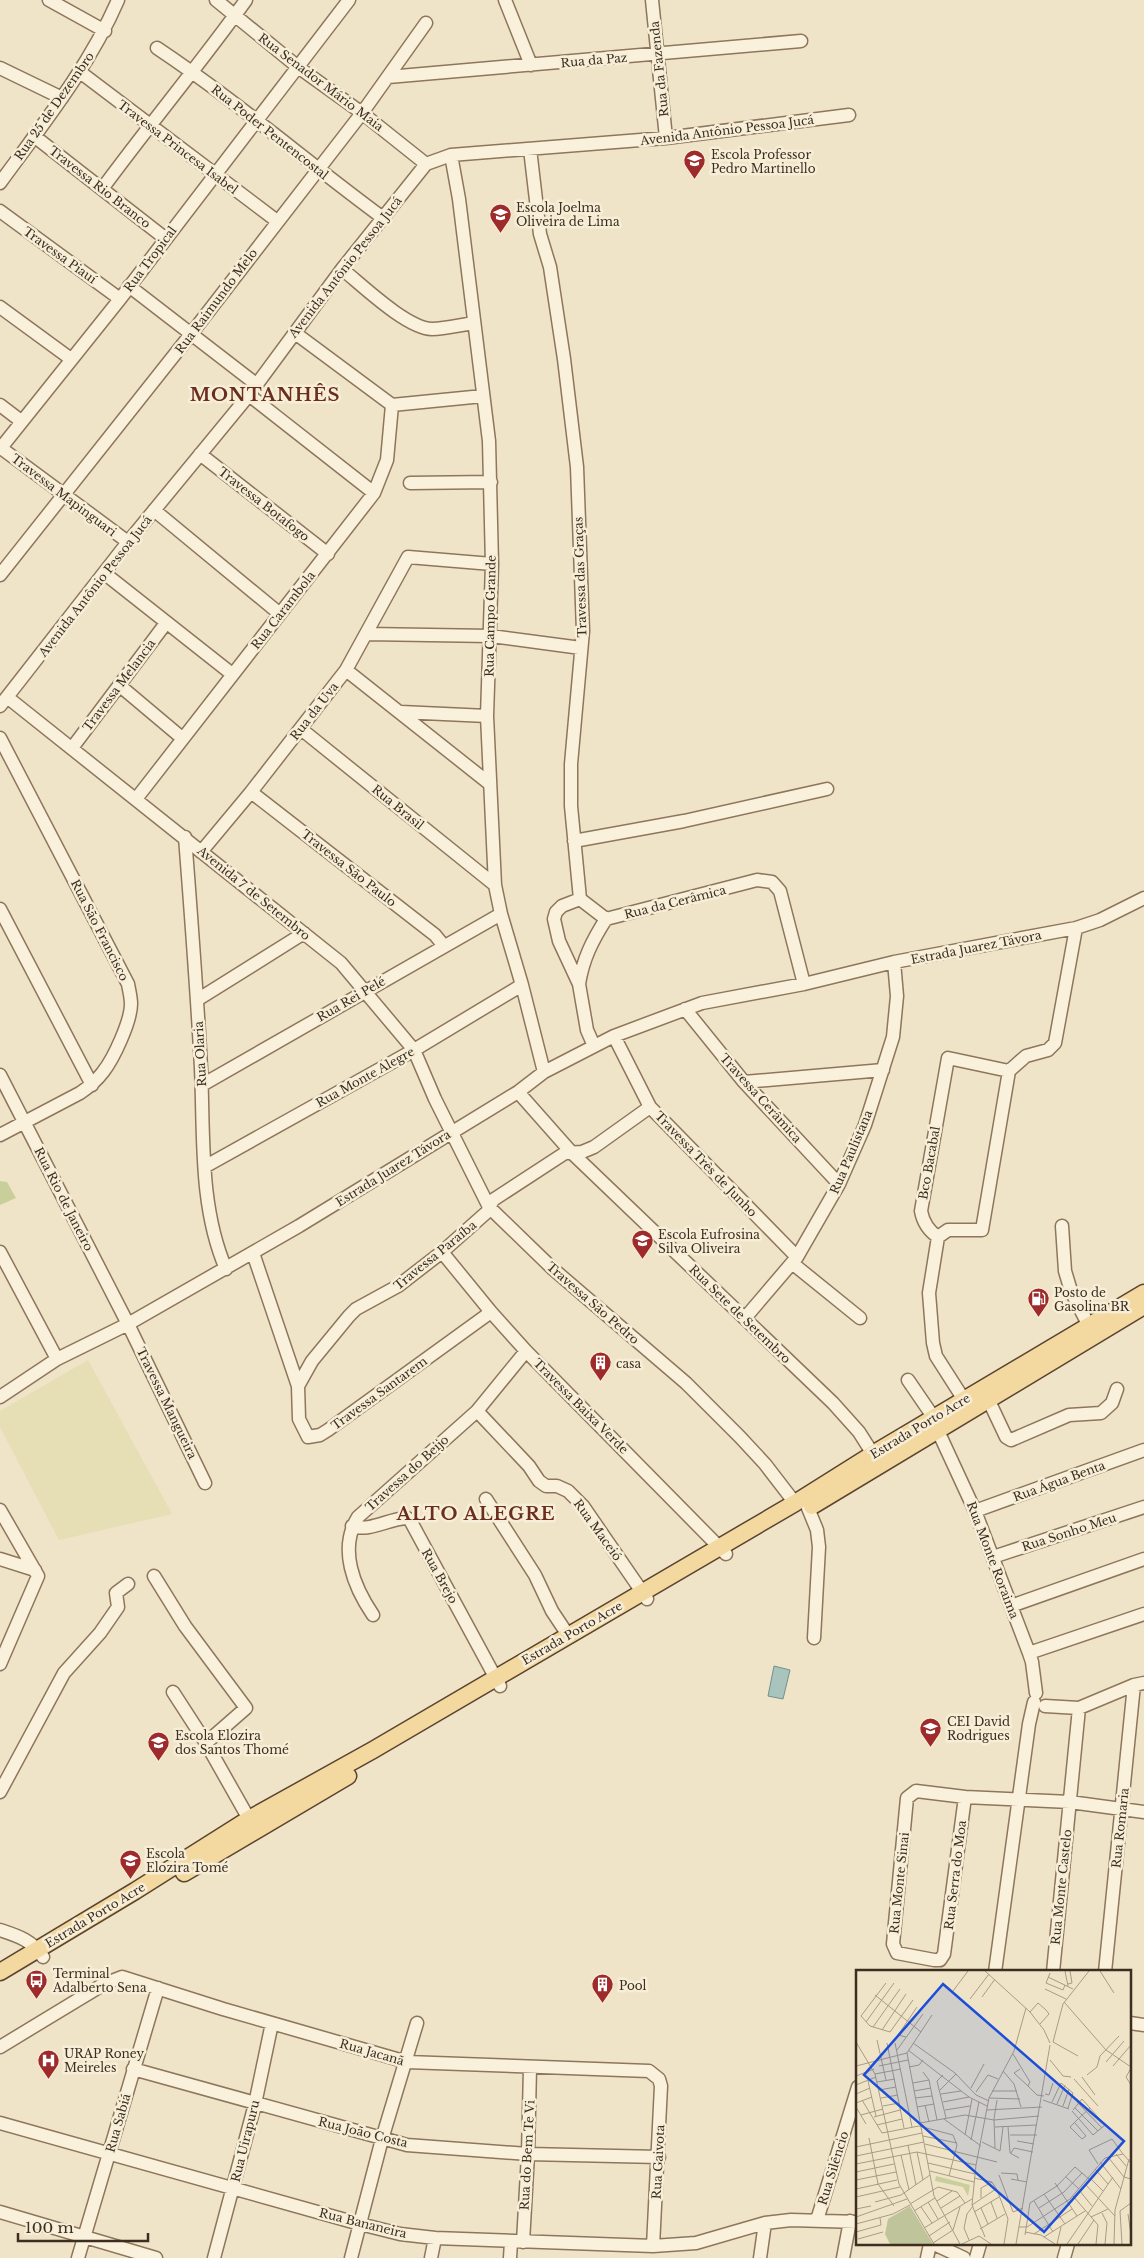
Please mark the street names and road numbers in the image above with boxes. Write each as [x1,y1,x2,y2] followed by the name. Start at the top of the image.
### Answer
[646,20,671,118] street label: Rua da Fazenda
[255,30,387,134] street label: Rua Senador Mário Maia
[11,49,97,163] street label: Rua 25 de Dezembro
[560,50,628,70] street label: Rua da Paz
[208,82,332,182] street label: Rua Poder Pentencostal
[115,97,241,197] street label: Travessa Princesa Isabel
[638,112,815,148] street label: Avenida Antônio Pessoa Jucá
[46,143,154,231] street label: Travessa Rio Branco
[285,193,405,341] street label: Avenida Antônio Pessoa Jucá
[20,223,100,287] street label: Travessa Piauí
[120,223,180,295] street label: Rua Tropical
[172,245,260,356] street label: Rua Raimundo Melo
[9,451,119,539] street label: Travessa Mapinguari
[215,464,313,544] street label: Travessa Botafogo
[35,512,155,660] street label: Avenida Antônio Pessoa Jucá
[570,516,590,638] street label: Travessa das Graças
[481,555,499,677] street label: Rua Campo Grande
[248,568,318,652] street label: Rua Carambola
[80,636,159,734] street label: Travessa Melancia
[287,679,341,743] street label: Rua da Uva
[369,782,427,833] street label: Rua Brasil
[299,826,399,910] street label: Travessa São Paulo
[194,842,314,943] street label: Avenida 7 de Setembro
[68,877,132,983] street label: Rua São Francisco
[623,882,728,922] street label: Rua da Cerâmica
[909,927,1043,967] street label: Estrada Juarez Távora
[314,973,388,1025] street label: Rua Rei Pelé
[191,1020,209,1087] street label: Rua Olaria
[313,1044,417,1110] street label: Rua Monte Alegre
[717,1050,805,1146] street label: Travessa Cerâmica
[827,1107,876,1196] street label: Rua Paulistana
[652,1108,760,1220] street label: Travessa Três de Junho
[915,1125,943,1201] street label: Bco Bacabal
[333,1126,453,1209] street label: Estrada Juarez Távora
[31,1145,97,1253] street label: Rua Rio de Janeiro
[391,1217,479,1293] street label: Travessa Paraíba
[544,1259,642,1347] street label: Travessa São Pedro
[686,1262,794,1367] street label: Rua Sete de Setembro
[133,1345,201,1462] street label: Travessa Mangueira
[328,1353,430,1433] street label: Travessa Santarem
[530,1355,632,1457] street label: Travessa Baixa Verde
[867,1390,973,1462] street label: Estrada Porto Acre
[362,1432,452,1514] street label: Travessa do Beijo
[1011,1456,1107,1505] street label: Rua Água Benta
[571,1496,625,1564] street label: Rua Maceió
[964,1499,1022,1621] street label: Rua Monte Roraima
[1020,1510,1118,1554] street label: Rua Sonho Meu
[419,1546,461,1606] street label: Rua Brejo
[519,1598,625,1668] street label: Estrada Porto Acre
[1108,1787,1132,1869] street label: Rua Romaria
[941,1819,969,1931] street label: Rua Serra do Moa
[1047,1828,1075,1946] street label: Rua Monte Castelo
[886,1831,912,1935] street label: Rua Monte Sinai
[42,1879,148,1951] street label: Estrada Porto Acre
[338,2036,406,2068] street label: Rua Jacanã
[102,2092,134,2154] street label: Rua Sabiá
[228,2098,262,2184] street label: Rua Uirapuru
[517,2099,537,2211] street label: Rua do Bem Te Vi
[317,2114,410,2150] street label: Rua João Costa
[649,2124,667,2200] street label: Rua Gaivota
[815,2129,851,2207] street label: Rua Silêncio
[318,2205,409,2241] street label: Rua Bananeira

